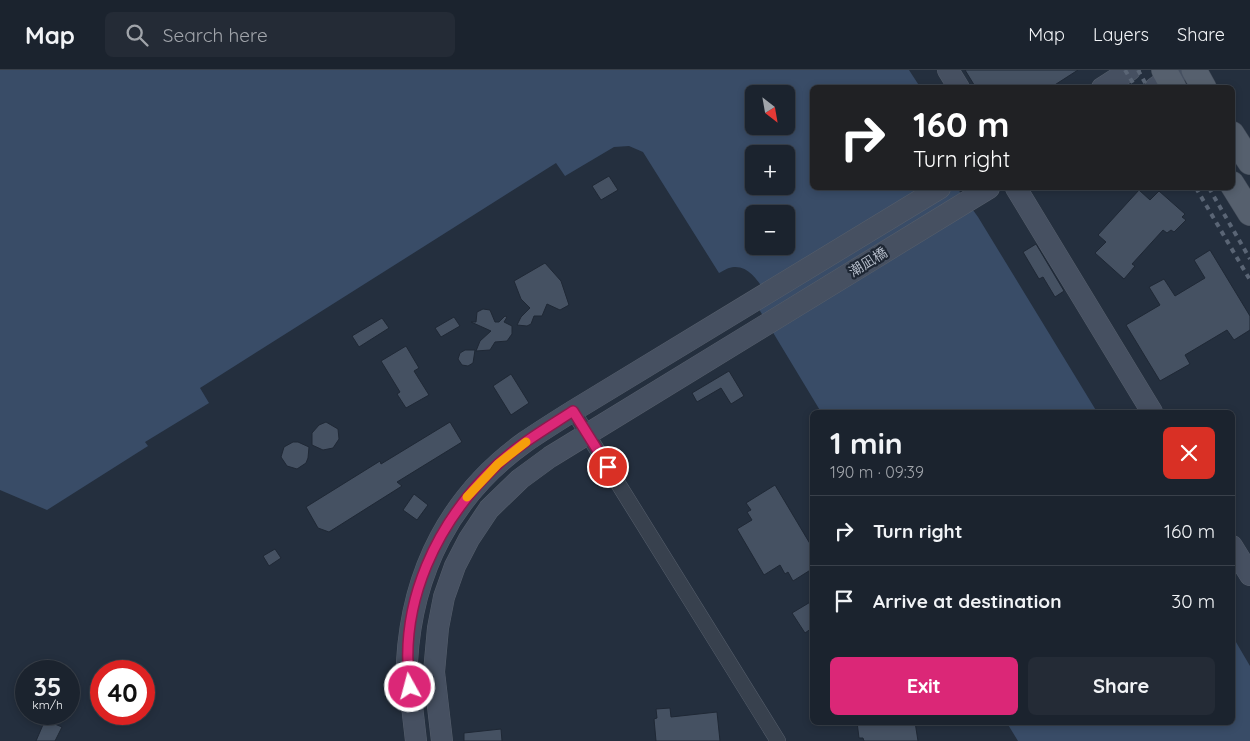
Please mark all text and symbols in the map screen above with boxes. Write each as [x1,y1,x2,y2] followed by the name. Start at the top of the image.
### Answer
[105,12,455,57] search box
[25,20,75,50] text: Map
[123,21,151,49] icon: search
[163,23,268,47] text: Search here
[1028,23,1065,46] text: Map
[1093,23,1149,46] text: Layers
[1177,23,1225,46] text: Share
[745,85,795,135] north arrow
[745,85,795,255] map controls
[913,102,1010,146] text: 160 m
[830,105,895,170] icon: right
[745,145,795,195] button: +
[913,145,1010,173] text: Turn right
[745,205,795,255] button: −
[845,243,891,281] street label: 潮凪橋
[830,424,903,462] text: 1 min
[1163,427,1215,479] button: close
[587,446,629,488] pin
[594,453,622,481] icon: arrive
[830,462,924,482] text: 190 m · 09:39
[830,517,858,545] icon: right
[873,519,962,543] text: Turn right
[1164,519,1215,543] text: 160 m
[830,587,858,615] icon: arrive
[873,589,1062,613] text: Arrive at destination
[1171,589,1215,613] text: 30 m
[830,657,1018,715] button: Exit
[1028,657,1215,715] button: Share
[90,660,155,725] speed limit sign: 40
[383,660,435,712] position arrow
[34,671,61,702] text: 35
[32,697,63,712] text: km/h

